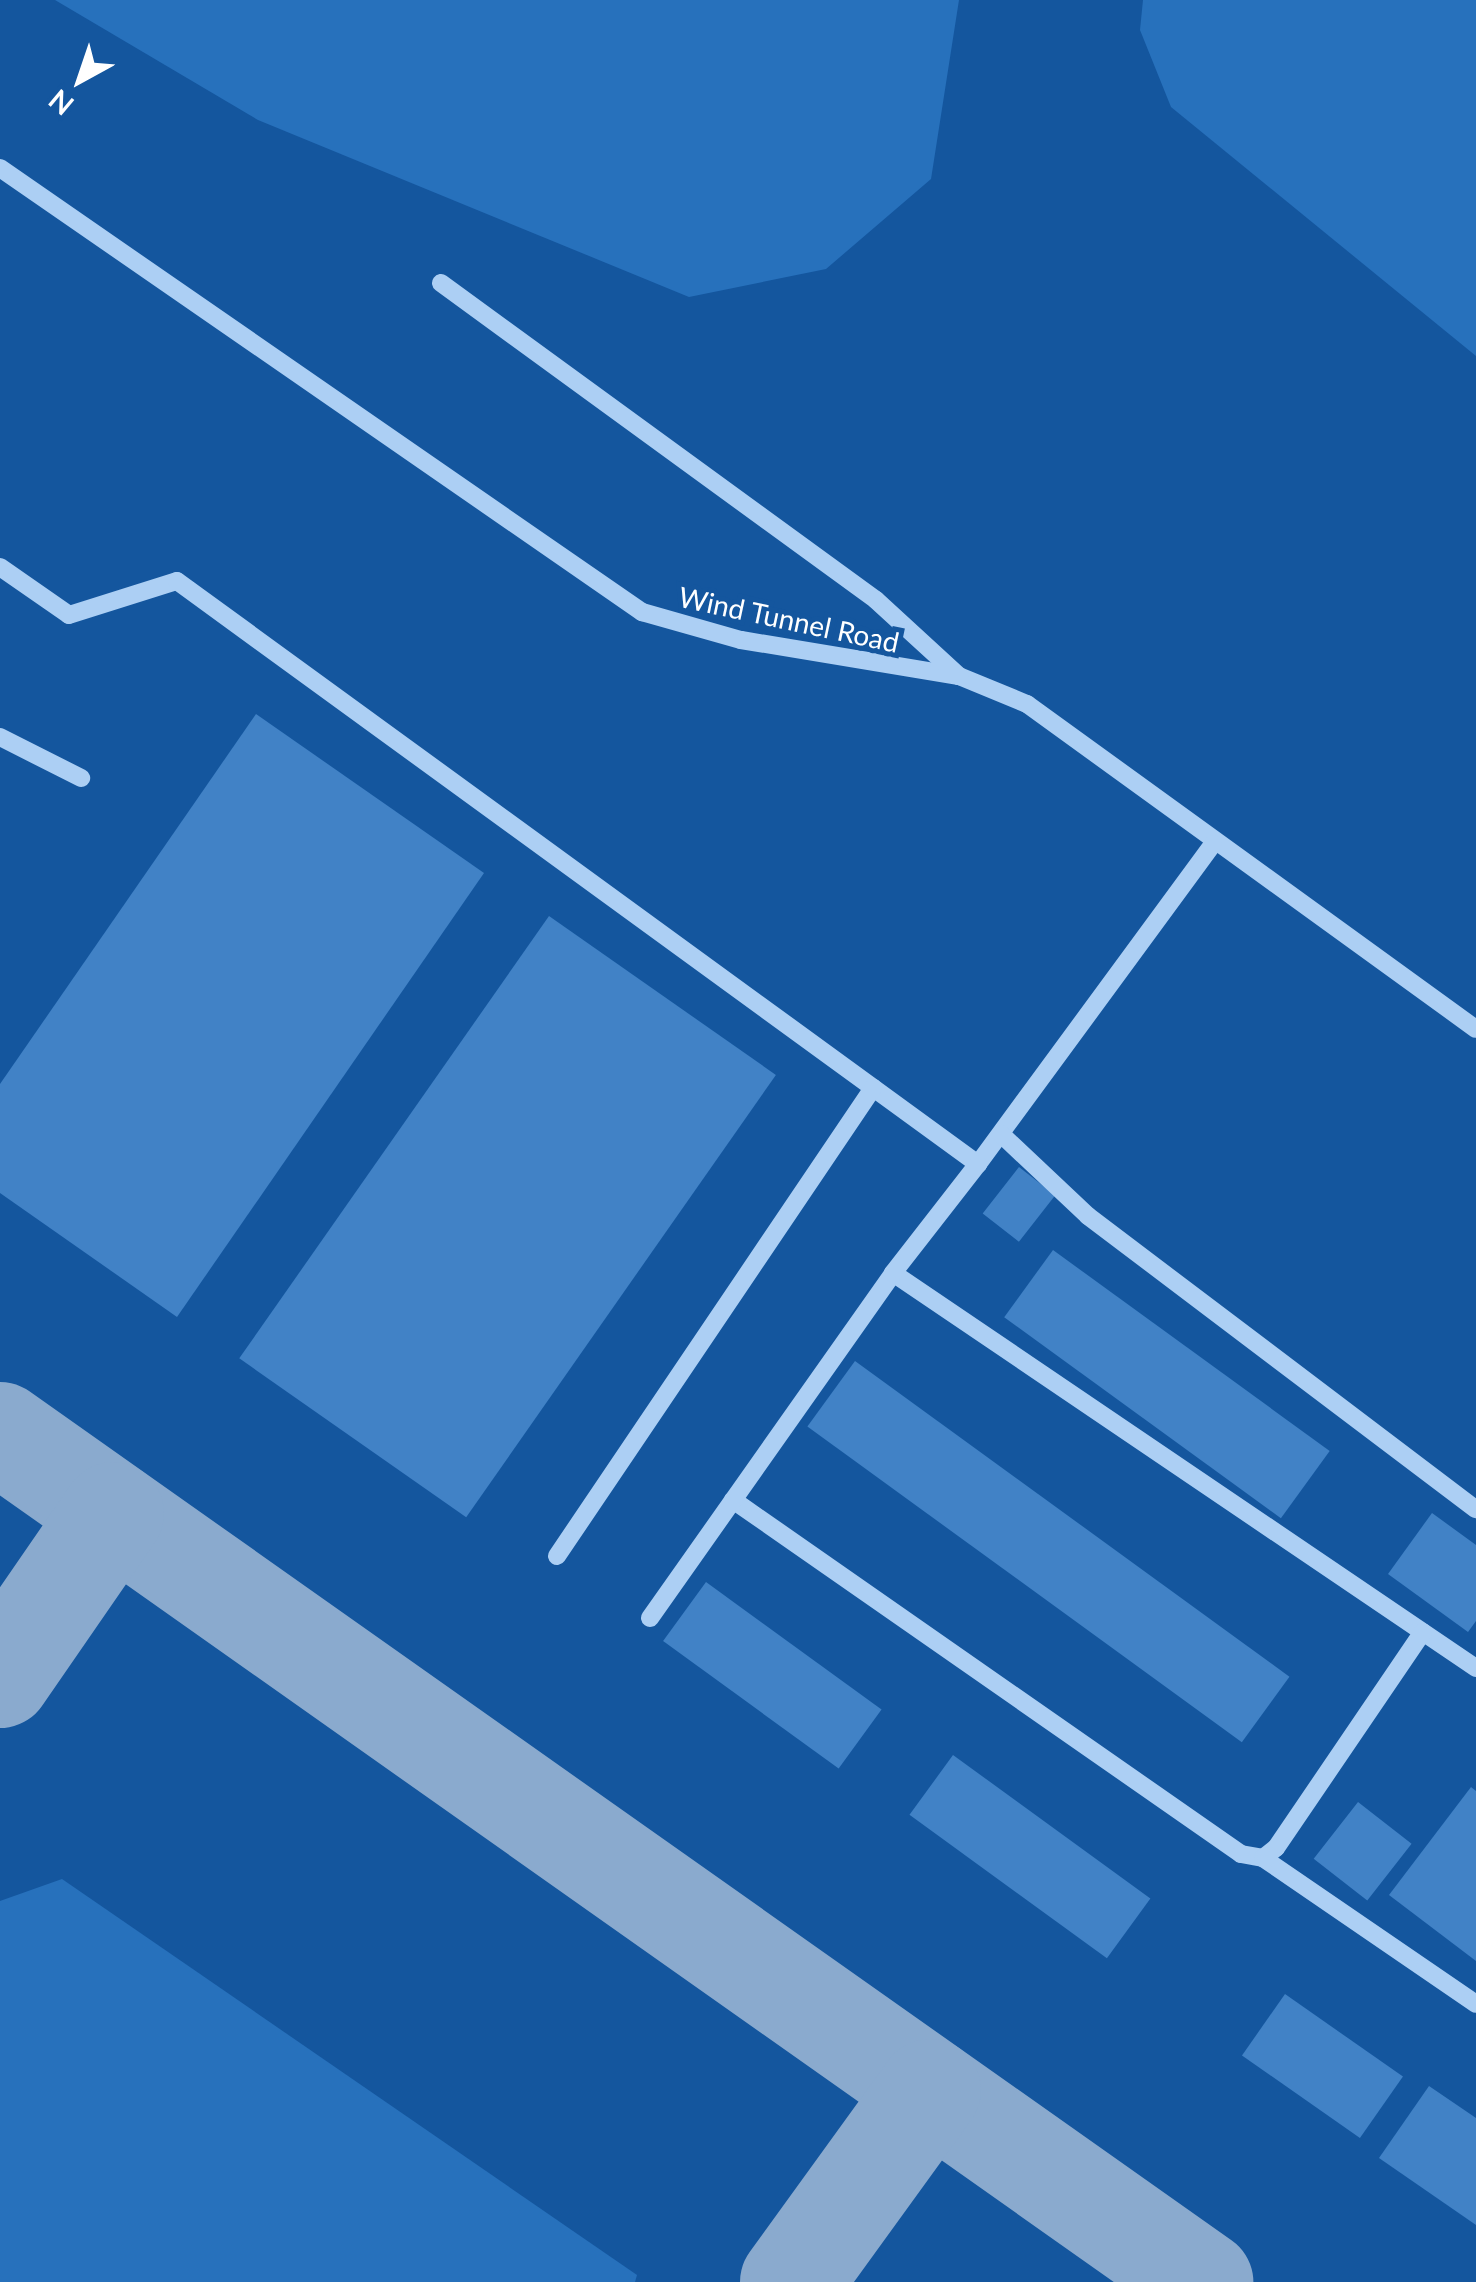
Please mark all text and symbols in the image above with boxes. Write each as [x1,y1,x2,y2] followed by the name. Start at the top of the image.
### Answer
[30,30,130,130] north arrow
[42,83,80,123] text: N
[675,579,903,659] street label: Wind Tunnel Road

